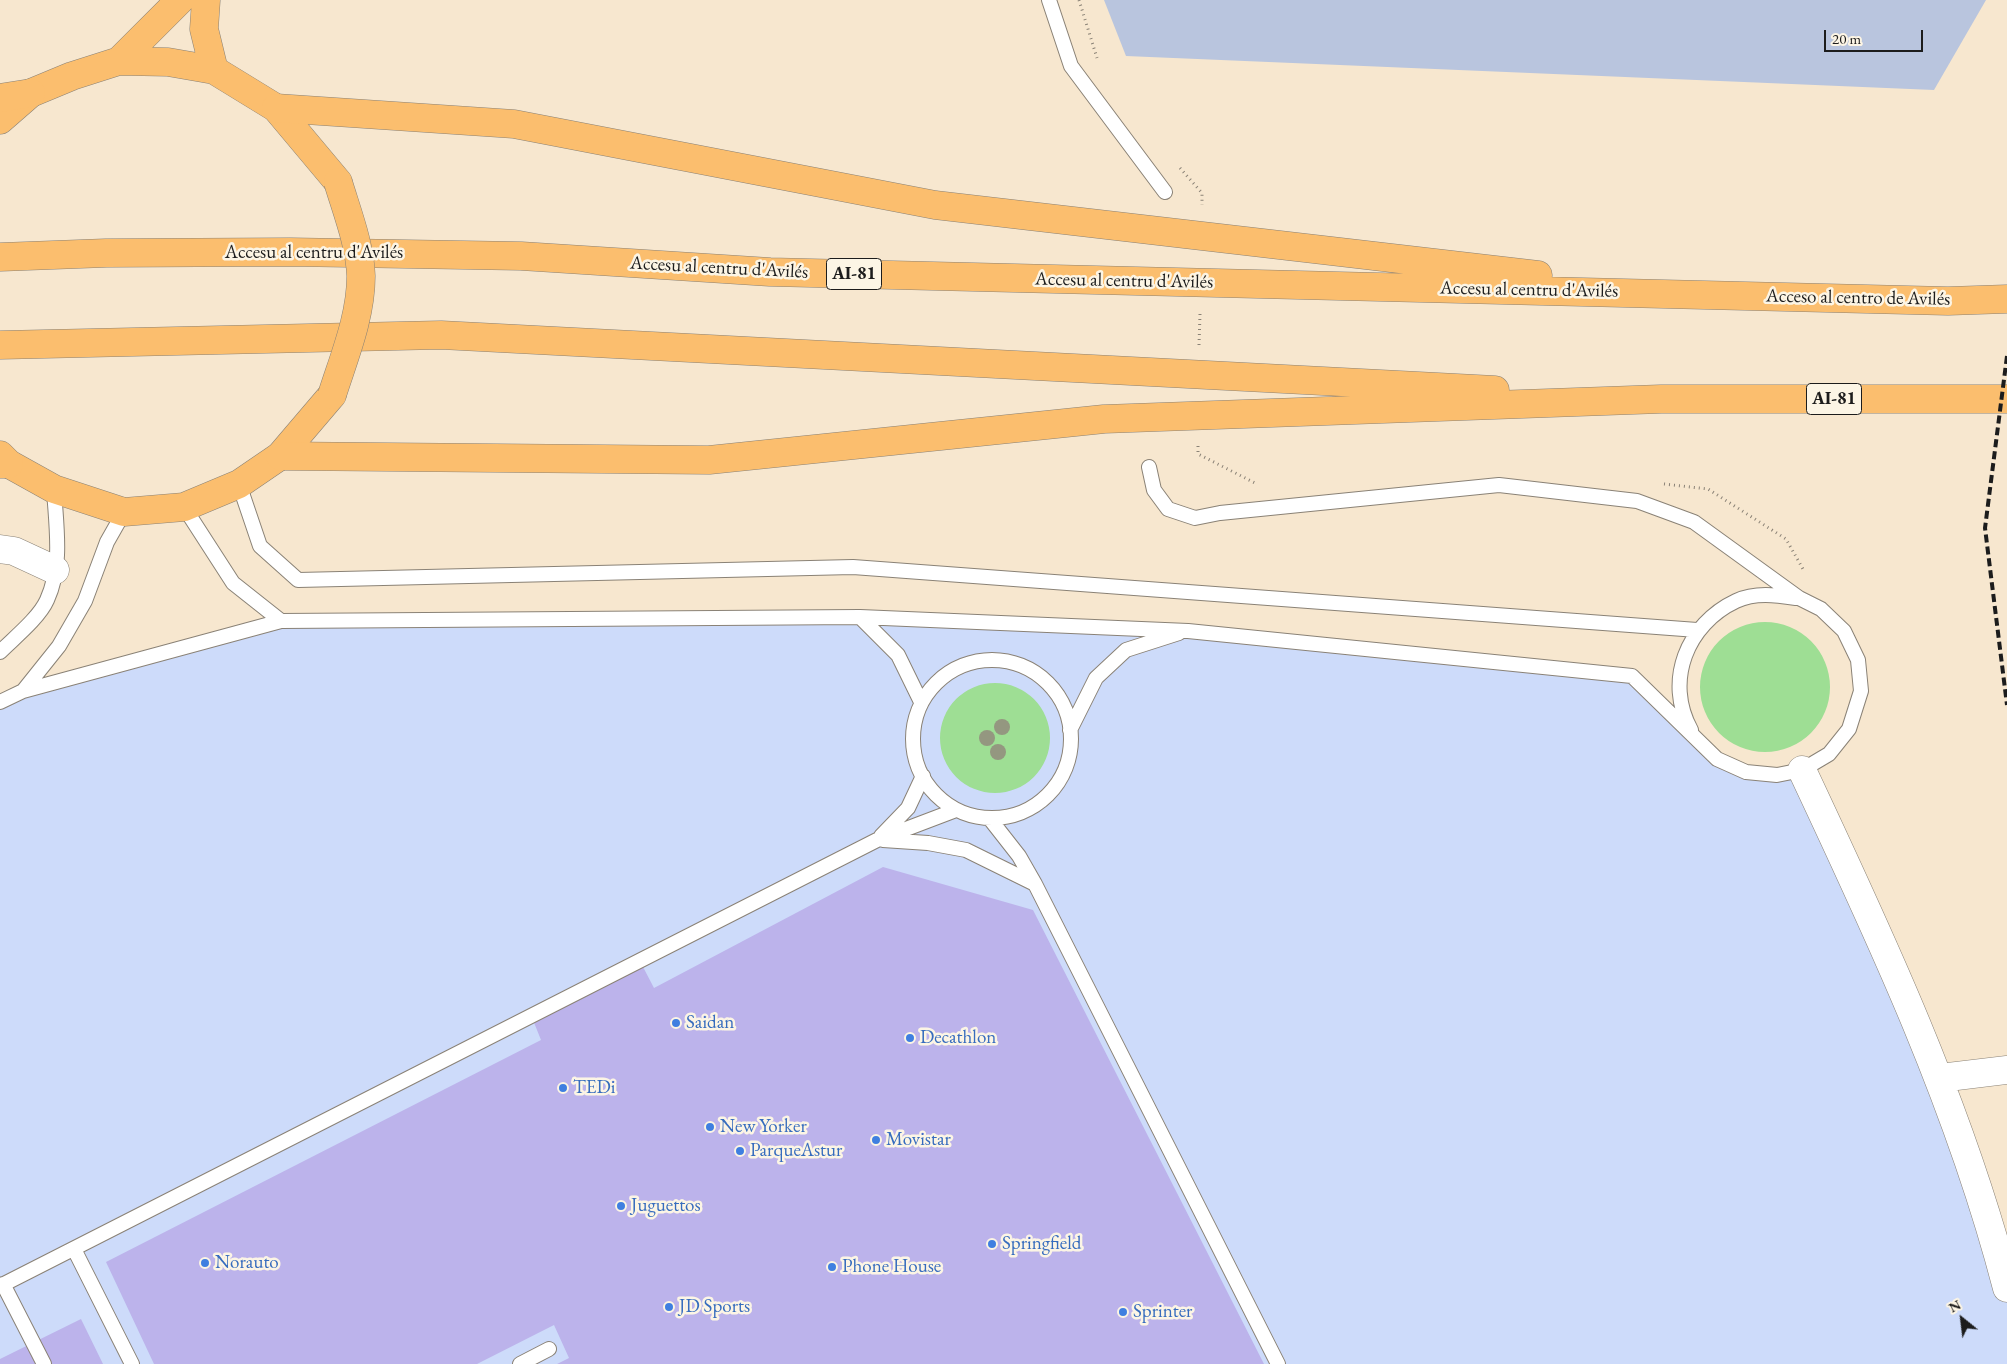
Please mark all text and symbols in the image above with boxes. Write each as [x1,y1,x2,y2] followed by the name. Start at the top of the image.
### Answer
[1827,20,1926,52] scale bar
[1832,29,1861,48] text: 20 m
[225,242,403,264] street label: Accesu al centru d'Avilés
[629,252,809,284] street label: Accesu al centru d'Avilés
[826,258,882,290] road number: AI-81
[1035,268,1213,294] street label: Accesu al centru d'Avilés
[1440,277,1618,303] street label: Accesu al centru d'Avilés
[1766,285,1950,311] street label: Acceso al centro de Avilés
[1806,384,1862,414] road number: AI-81
[686,1012,734,1034] place label: Saidan
[670,1017,682,1029] marker: Saidan
[920,1027,996,1049] place label: Decathlon
[904,1032,916,1044] marker: Decathlon
[573,1077,615,1099] place label: TEDi
[557,1082,569,1094] marker: TEDi
[720,1116,807,1138] place label: New Yorker
[704,1121,716,1133] marker: New Yorker
[886,1129,951,1151] place label: Movistar
[870,1134,882,1146] marker: Movistar
[750,1140,842,1162] place label: ParqueAstur
[734,1145,746,1157] marker: ParqueAstur
[631,1195,701,1217] place label: Juguettos
[615,1200,627,1212] marker: Juguettos
[1002,1233,1081,1255] place label: Springfield
[986,1238,998,1250] marker: Springfield
[215,1252,279,1274] place label: Norauto
[842,1256,941,1278] place label: Phone House
[199,1257,211,1269] marker: Norauto
[826,1261,838,1273] marker: Phone House
[1937,1294,1987,1344] north arrow
[1945,1295,1964,1317] text: N
[679,1296,750,1318] place label: JD Sports
[663,1301,675,1313] marker: JD Sports
[1133,1301,1192,1323] place label: Sprinter
[1117,1306,1129,1318] marker: Sprinter

